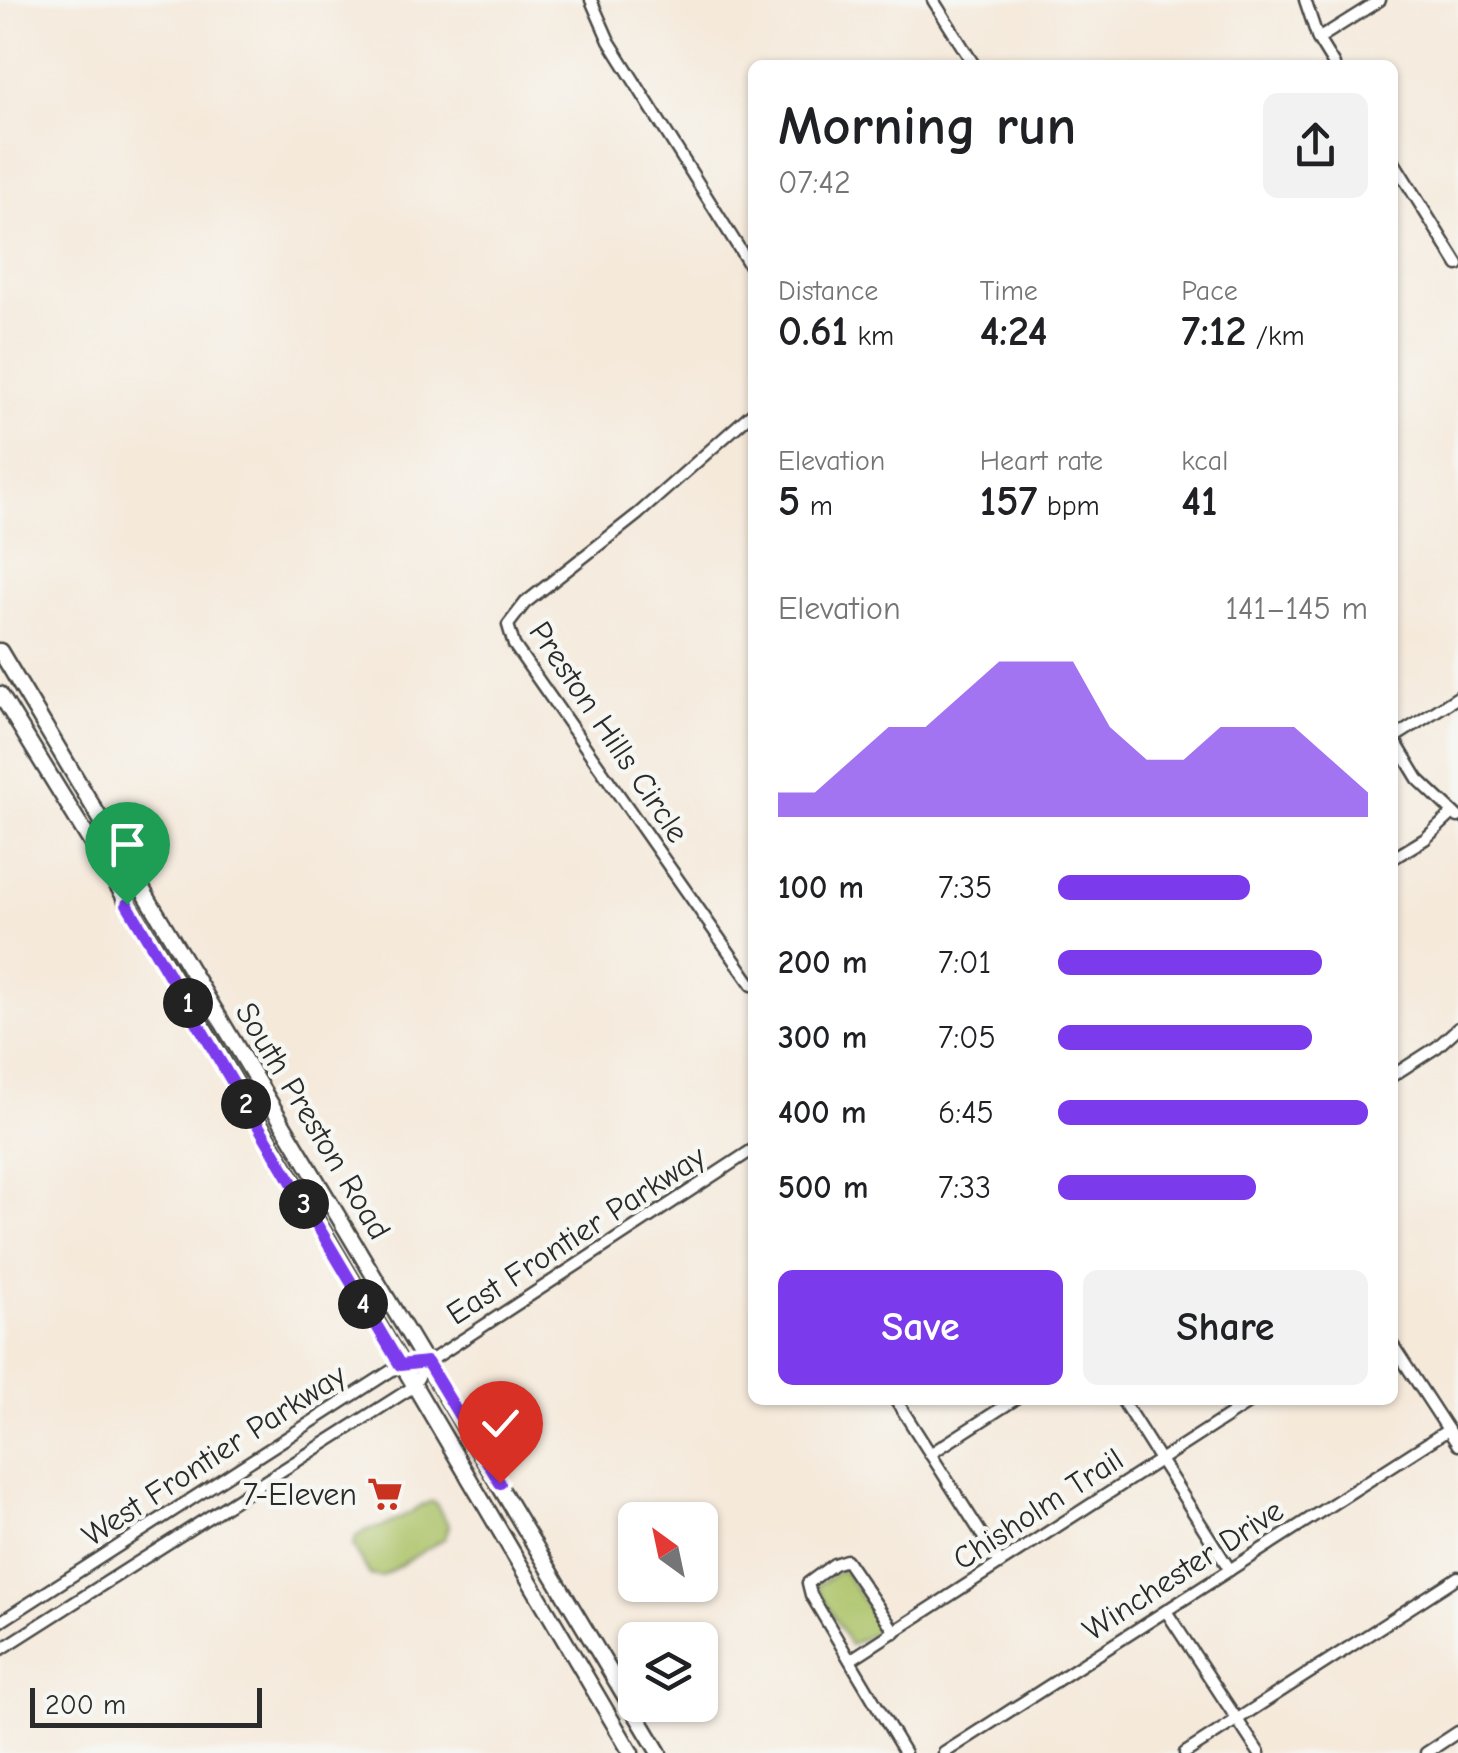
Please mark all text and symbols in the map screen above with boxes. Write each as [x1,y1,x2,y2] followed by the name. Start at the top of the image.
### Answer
[1263,93,1368,198] button: share
[778,94,1076,158] text: Morning run
[778,164,851,201] text: 07:42
[778,275,878,307] text: Distance
[980,275,1038,307] text: Time
[1181,275,1238,307] text: Pace
[778,307,848,356] text: 0.61
[980,307,1047,356] text: 4:24
[1181,307,1246,356] text: 7:12
[848,320,894,352] text: km
[1246,320,1305,352] text: /km
[778,445,885,477] text: Elevation
[980,445,1103,477] text: Heart rate
[1181,445,1228,477] text: kcal
[778,477,800,526] text: 5
[980,477,1037,526] text: 157
[1181,477,1218,526] text: 41
[800,490,833,522] text: m
[1037,490,1100,522] text: bpm
[778,590,901,627] text: Elevation
[1225,590,1368,627] text: 141–145 m
[521,615,697,849] street label: Preston Hills Circle
[85,802,170,905] pin
[100,817,155,872] icon: arrive
[778,869,864,906] text: 100 m
[938,869,992,906] text: 7:35
[778,944,867,981] text: 200 m
[938,944,991,981] text: 7:01
[163,978,213,1028] pin: 1
[182,987,194,1019] text: 1
[228,996,398,1246] street label: South Preston Road
[778,1019,867,1056] text: 300 m
[938,1019,996,1056] text: 7:05
[221,1079,271,1129] pin: 2
[239,1088,253,1120] text: 2
[778,1094,866,1131] text: 400 m
[938,1094,994,1131] text: 6:45
[440,1137,713,1332] street label: East Frontier Parkway
[778,1169,868,1206] text: 500 m
[938,1169,991,1206] text: 7:33
[279,1179,329,1229] pin: 3
[297,1188,311,1220] text: 3
[778,1270,1063,1385] button: Save
[1083,1270,1368,1385] button: Share
[338,1279,388,1329] pin: 4
[356,1288,370,1320] text: 4
[75,1356,353,1554] street label: West Frontier Parkway
[458,1381,543,1484] pin
[473,1396,528,1451] icon: check
[946,1440,1130,1578] street label: Chisholm Trail
[366,1475,404,1513] supermarket icon: 7-Eleven
[243,1476,357,1513] place label: 7-Eleven
[1076,1492,1290,1648] street label: Winchester Drive
[618,1502,718,1602] north arrow
[618,1502,718,1722] map controls
[618,1622,718,1722] button: layers
[30,1683,262,1728] scale bar
[45,1689,126,1721] text: 200 m

